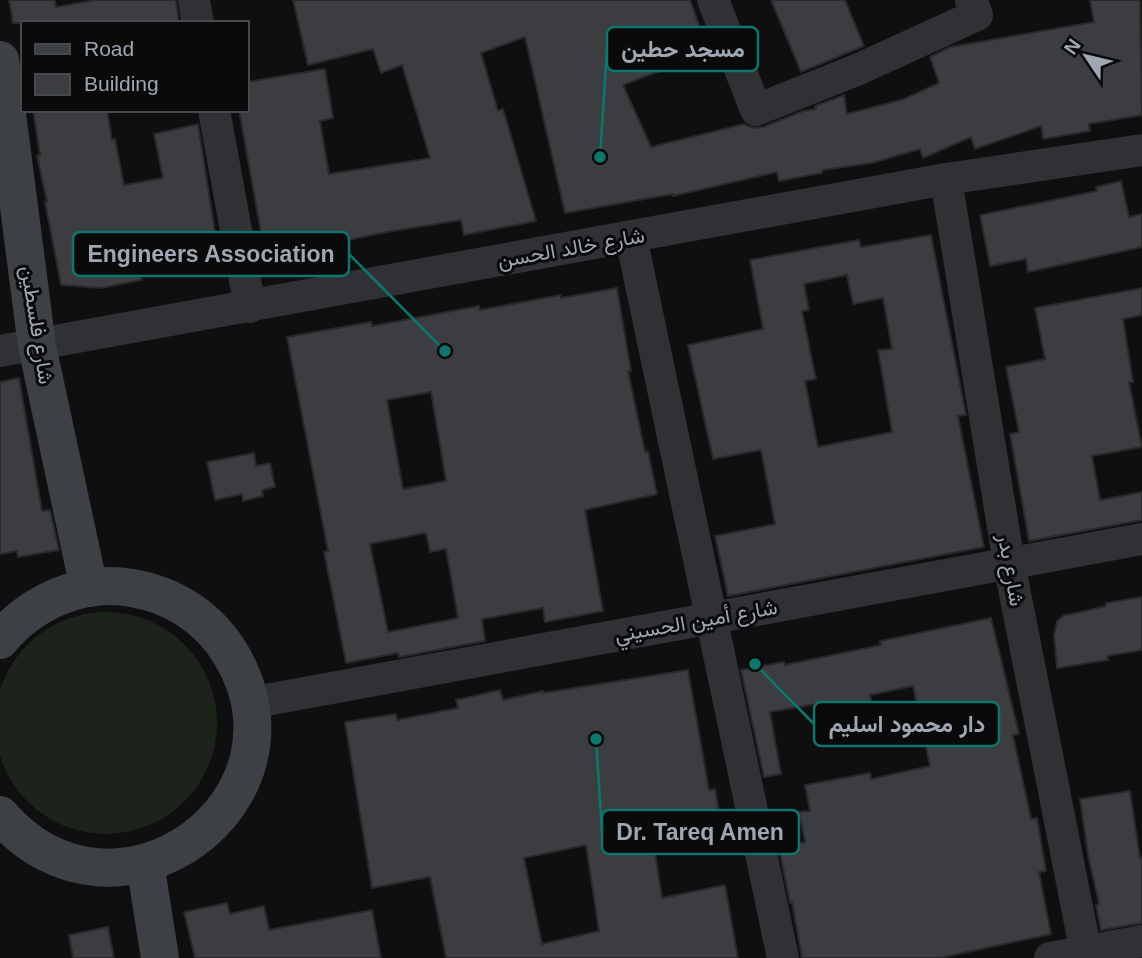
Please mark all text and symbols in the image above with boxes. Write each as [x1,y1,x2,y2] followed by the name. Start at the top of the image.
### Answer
[21,21,248,112] legend
[1051,21,1121,91] north arrow
[607,27,758,71] callout: مسجد حطين
[1060,35,1085,58] text: N
[621,36,745,63] text: مسجد حطين
[84,37,134,60] text: Road
[84,72,159,95] text: Building
[496,223,647,275] street label: شارع خالد الحسن
[73,232,349,276] callout: Engineers Association
[87,241,335,267] text: Engineers Association
[14,264,58,386] street label: شارع فلسطين
[991,531,1029,608] street label: شارع بدر
[613,595,780,652] street label: شارع أمين الحسيني
[814,702,999,746] callout: دار محمود اسليم
[829,711,985,739] text: دار محمود اسليم
[602,810,799,854] callout: Dr. Tareq Amen
[616,819,784,845] text: Dr. Tareq Amen

